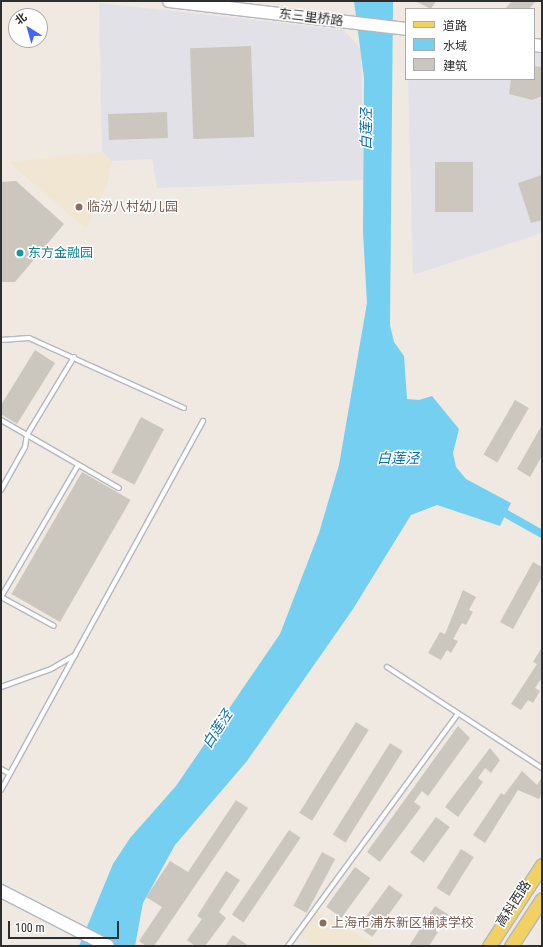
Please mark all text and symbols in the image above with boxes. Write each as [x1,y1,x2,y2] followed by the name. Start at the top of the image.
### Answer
[278,6,344,30] street label: 东三里桥路
[8,8,48,48] north arrow
[405,8,535,80] legend
[13,10,29,27] text: 北
[443,19,467,33] text: 道路
[443,39,467,53] text: 水域
[443,59,467,73] text: 建筑
[358,108,374,150] water label: 白莲泾
[87,199,178,215] place label: 临汾八村幼儿园
[74,202,84,212] marker: 临汾八村幼儿园
[28,245,93,261] place label: 东方金融园
[15,248,25,258] marker: 东方金融园
[377,450,419,466] water label: 白莲泾
[199,707,235,751] water label: 白莲泾
[493,878,535,930] street label: 高科西路
[10,913,121,939] scale bar
[331,915,474,931] place label: 上海市浦东新区辅读学校
[318,918,328,928] marker: 上海市浦东新区辅读学校
[15,921,45,935] text: 100 m

